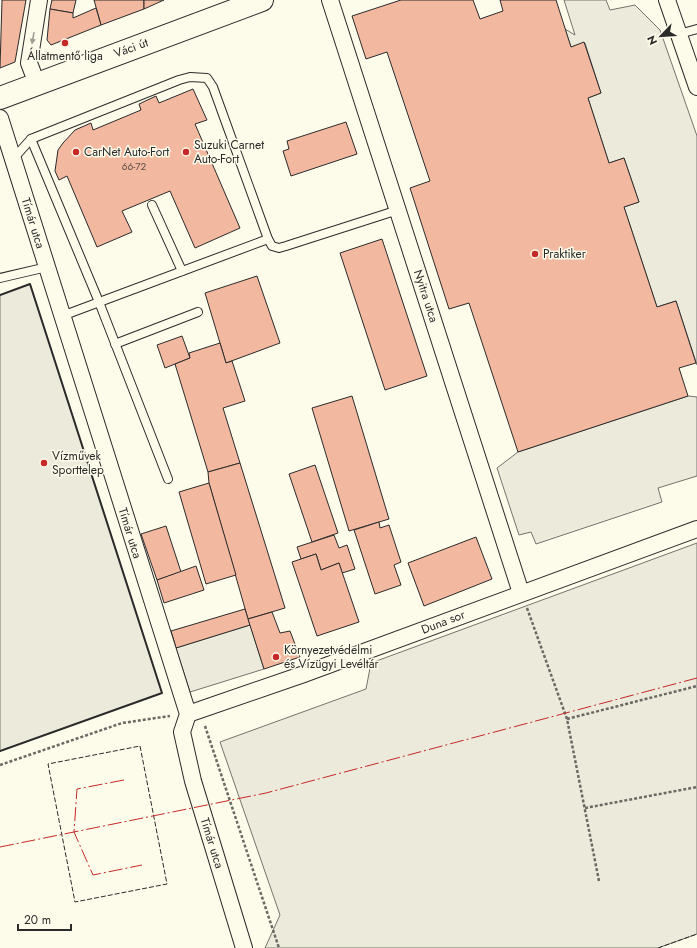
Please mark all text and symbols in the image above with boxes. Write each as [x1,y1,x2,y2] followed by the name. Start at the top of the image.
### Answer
[641,16,681,56] north arrow
[30,32,36,45] one-way arrow
[111,33,151,63] street label: Váci út
[643,33,661,48] text: N
[60,38,70,48] marker: Állatmentő liga
[27,47,103,65] place label: Állatmentő liga
[194,136,264,168] place label: Suzuki Carnet Auto-Fort
[84,143,169,161] place label: CarNet Auto-Fort
[71,147,81,157] marker: CarNet Auto-Fort
[181,147,191,157] marker: Suzuki Carnet Auto-Fort
[122,159,147,174] house number: 66-72
[17,195,49,251] street label: Tímár utca
[543,245,587,263] place label: Praktiker
[530,249,540,259] marker: Praktiker
[409,267,443,325] street label: Nyitra utca
[52,447,104,479] place label: Vízművek Sporttelep
[39,458,49,468] marker: Vízművek Sporttelep
[114,505,146,561] street label: Tímár utca
[418,605,468,639] street label: Duna sor
[284,641,379,673] place label: Környezetvédelmi és Vízügyi Levéltár
[271,652,281,662] marker: Környezetvédelmi és Vízügyi Levéltár
[196,815,228,871] street label: Tímár utca
[18,906,71,932] scale bar
[24,911,51,929] text: 20 m

